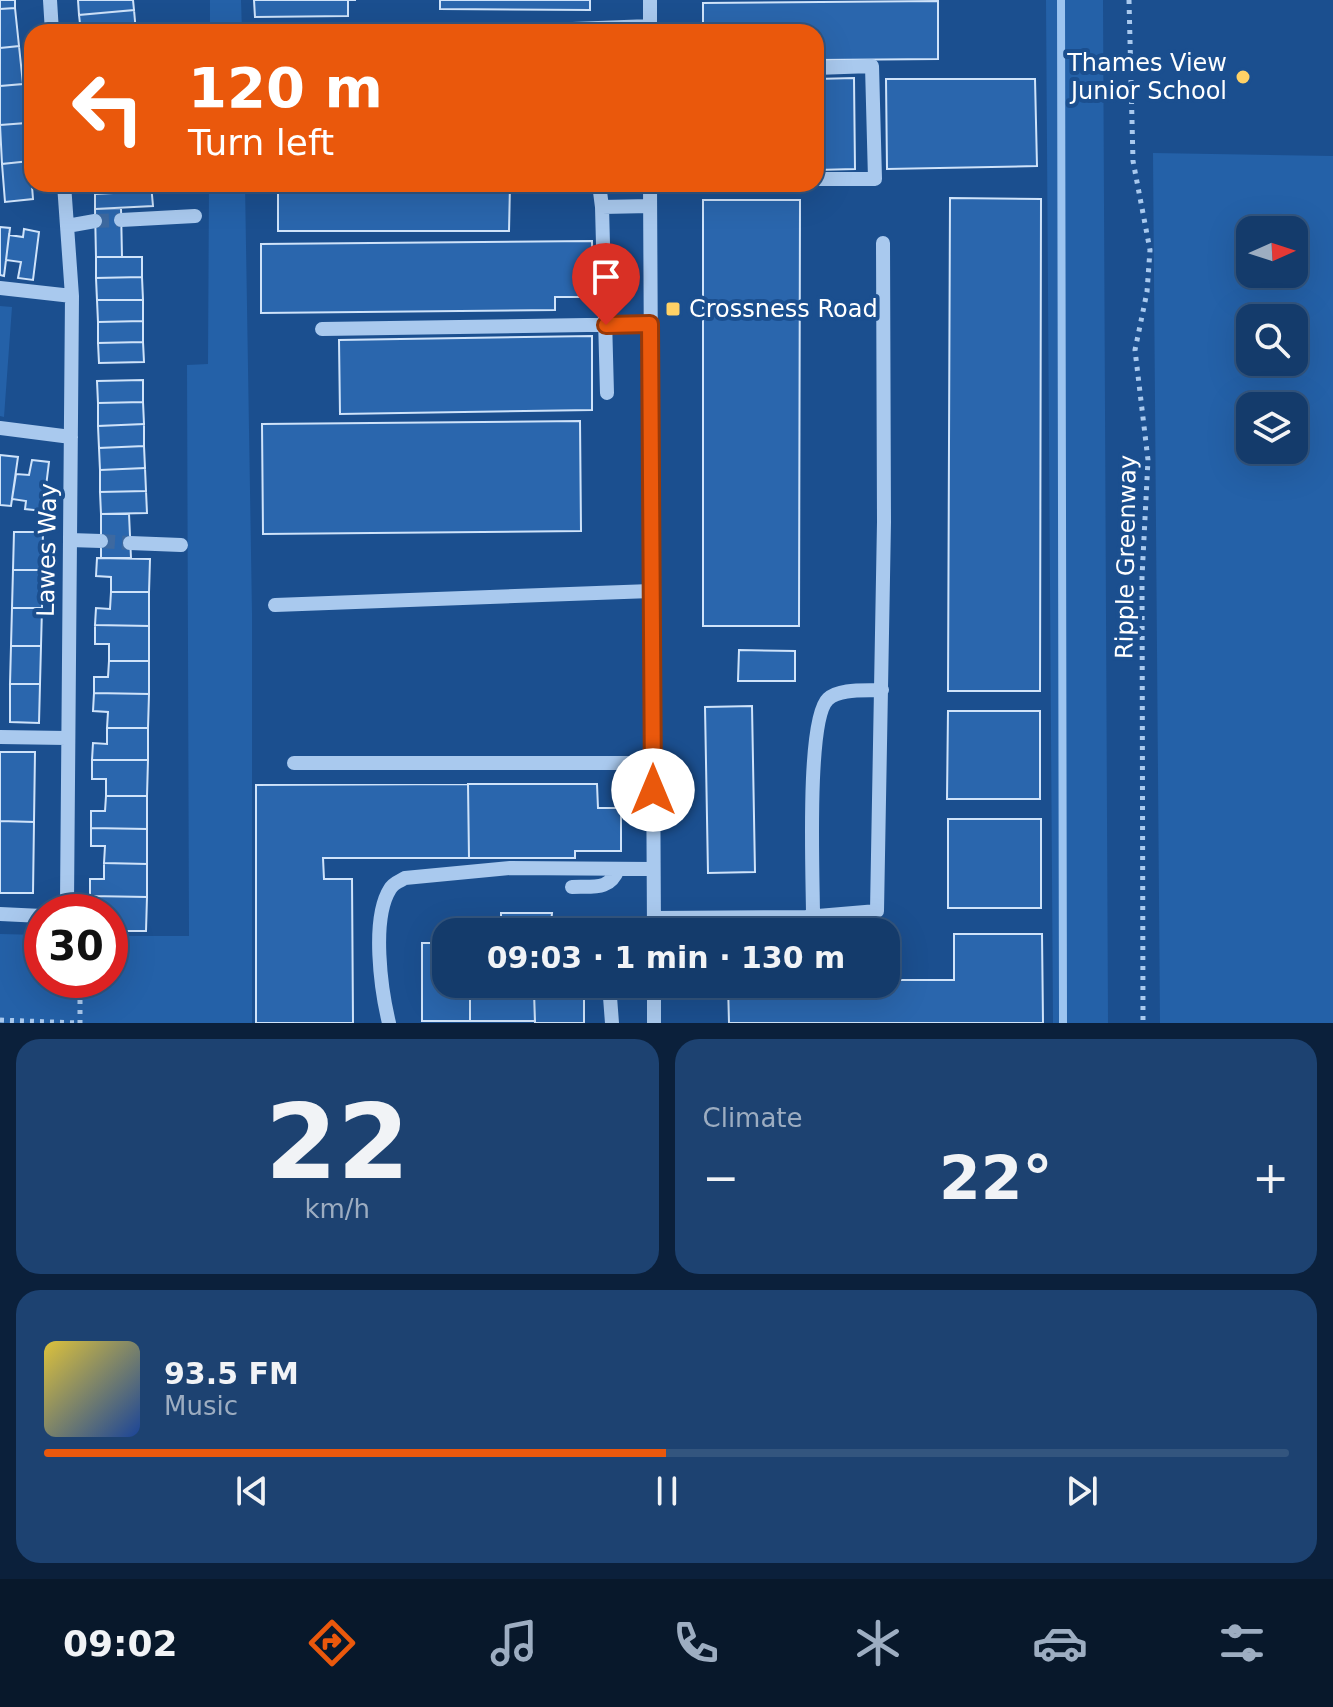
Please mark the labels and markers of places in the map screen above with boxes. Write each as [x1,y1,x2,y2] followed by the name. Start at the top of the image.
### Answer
[1066,49,1227,105] place label: Thames View Junior School
[1234,68,1252,86] marker: Thames View Junior School
[572,243,640,325] pin
[689,295,878,323] place label: Crossness Road
[664,300,682,318] marker: Crossness Road

